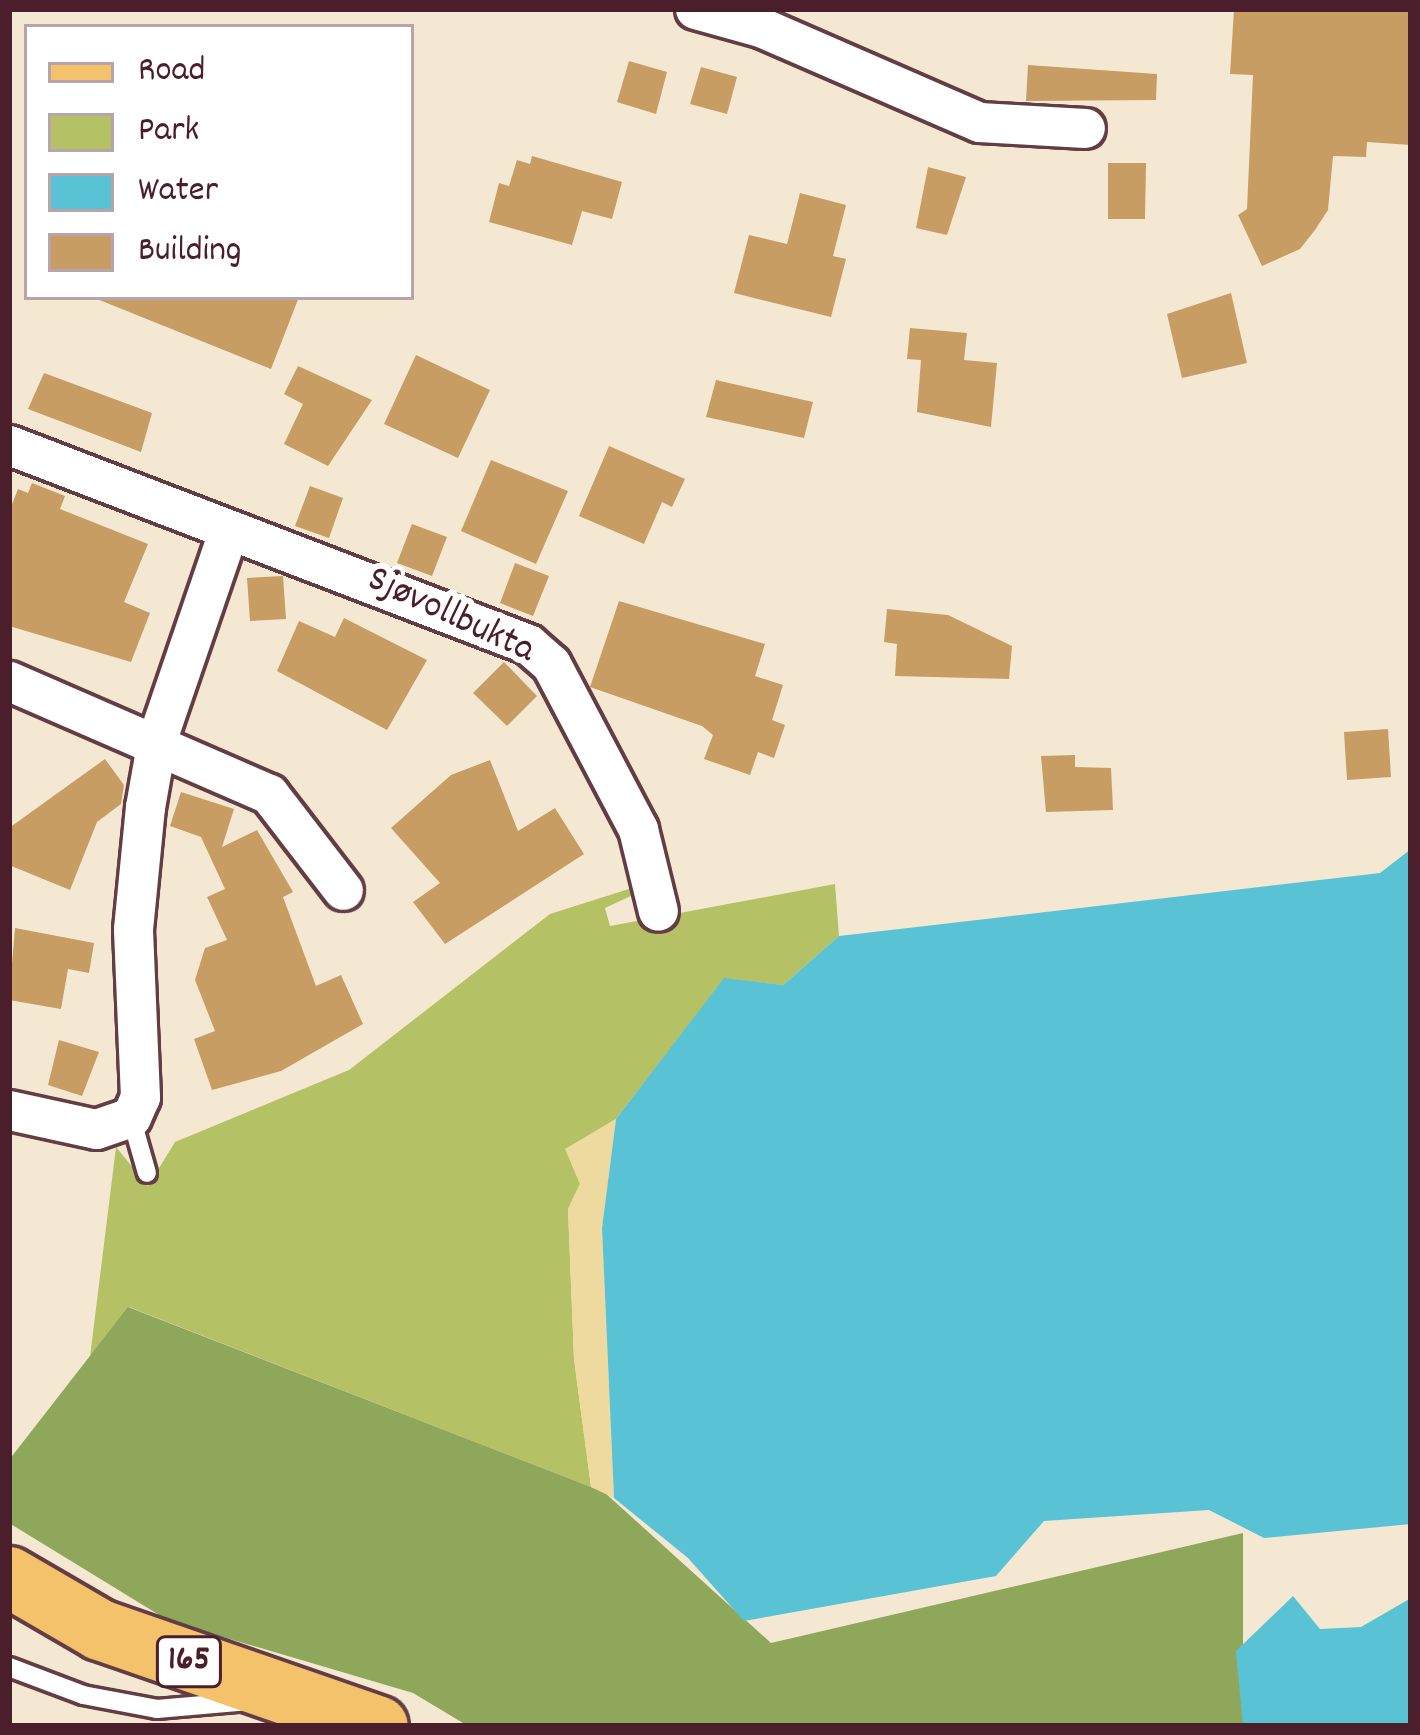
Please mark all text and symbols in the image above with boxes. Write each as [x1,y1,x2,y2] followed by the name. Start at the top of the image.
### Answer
[24,24,414,300] legend
[138,46,205,98] text: Road
[138,106,199,158] text: Park
[138,166,218,218] text: Water
[138,226,242,278] text: Building
[359,558,541,676] street label: Sjøvollbukta
[153,1632,225,1692] road number: 165

